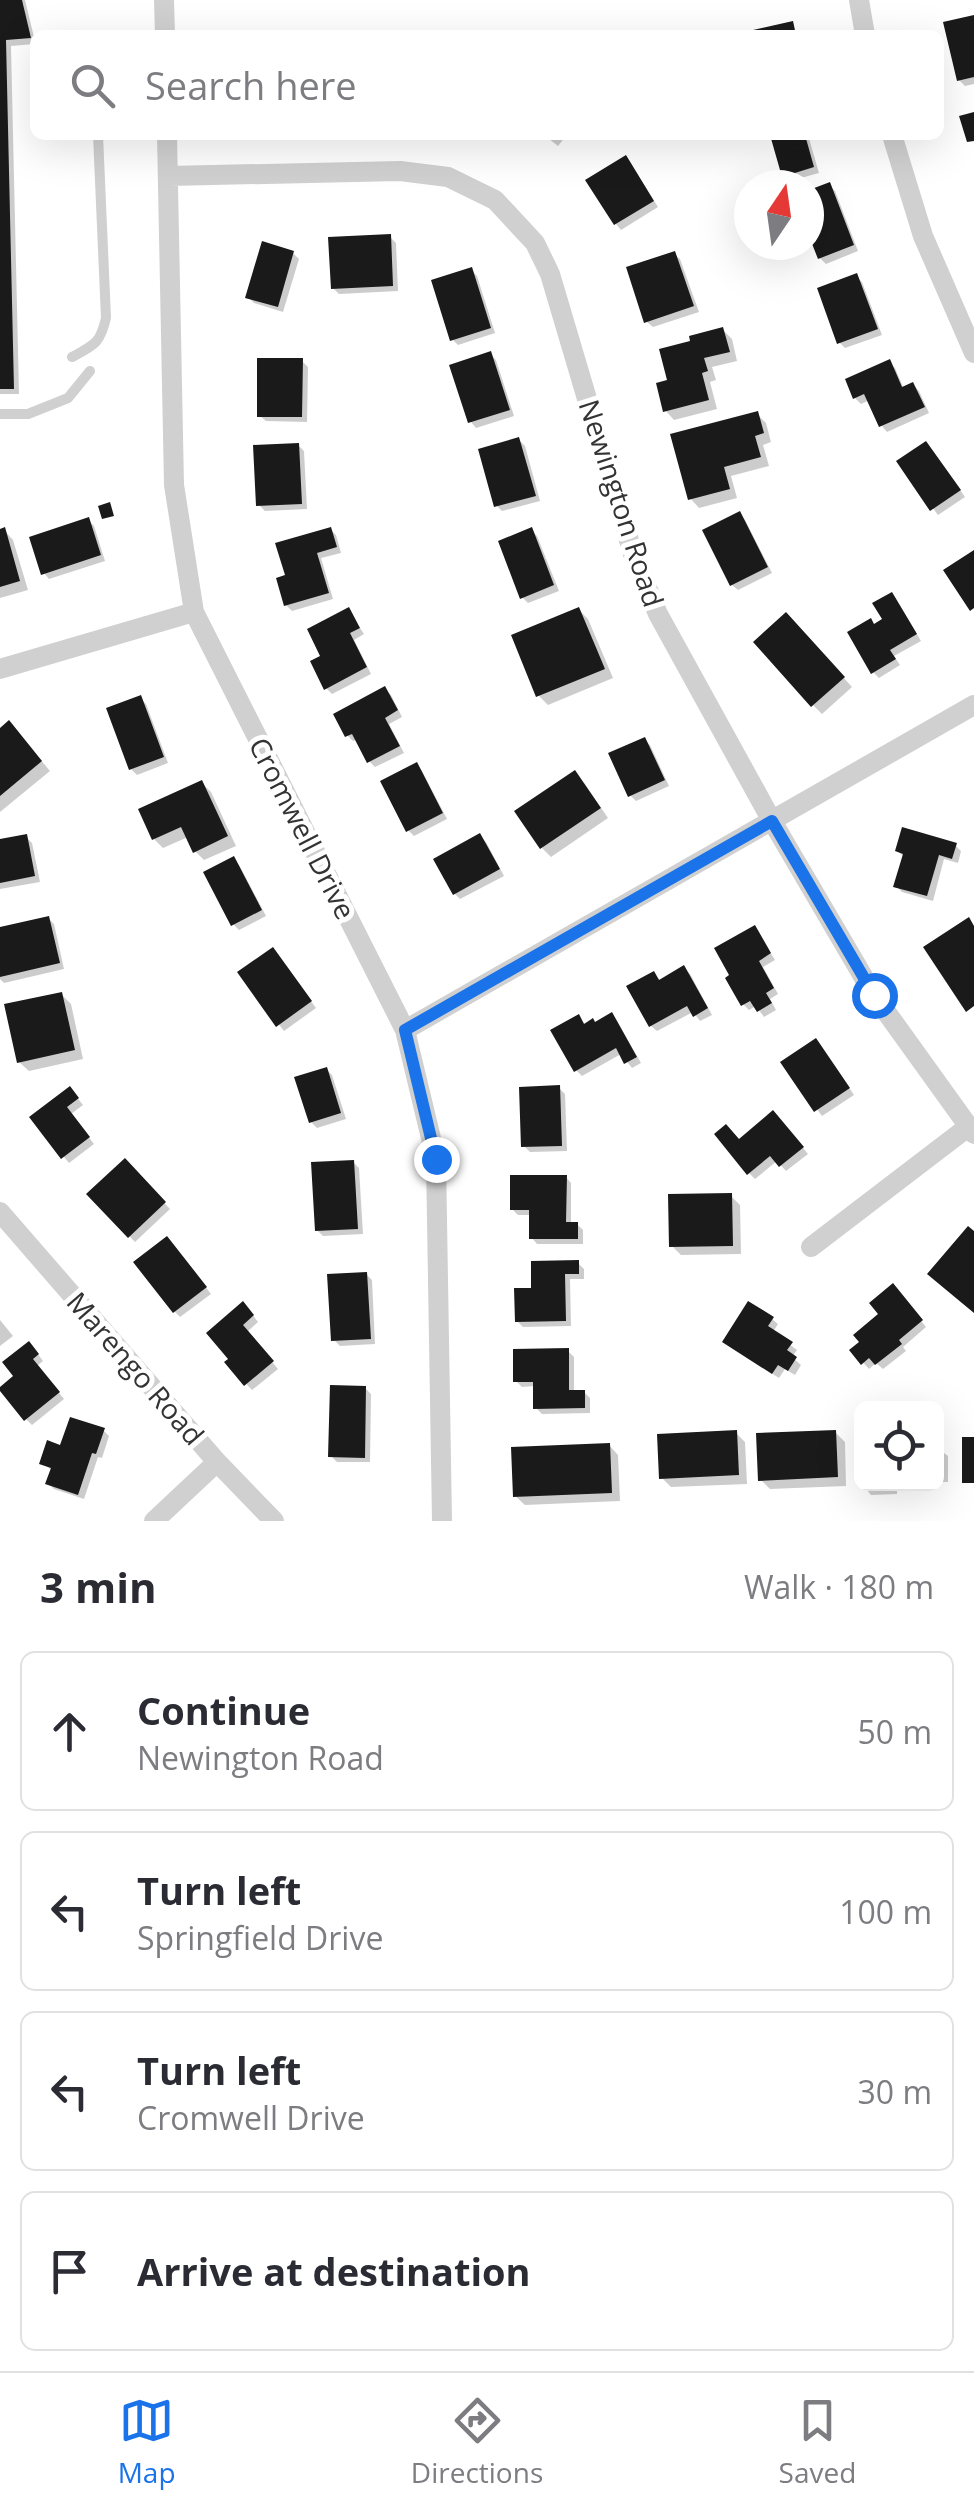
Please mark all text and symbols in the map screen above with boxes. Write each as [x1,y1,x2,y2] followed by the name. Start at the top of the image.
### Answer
[30,30,944,140] search box
[65,58,120,113] icon: search
[145,59,357,111] text: Search here
[734,170,824,260] north arrow
[571,394,673,612] street label: Newington Road
[241,731,365,925] street label: Cromwell Drive
[852,973,898,1019] route start
[414,1137,460,1183] route end
[59,1283,213,1453] street label: Marengo Road
[854,1401,944,1491] map controls
[854,1401,944,1491] button: locate
[40,1558,157,1615] text: 3 min
[744,1565,934,1608] text: Walk · 180 m
[137,1684,310,1736] text: Continue
[42,1704,97,1759] icon: ahead
[857,1710,932,1753] text: 50 m
[137,1736,384,1779] text: Newington Road
[137,1864,301,1916] text: Turn left
[42,1884,97,1939] icon: left
[839,1890,932,1933] text: 100 m
[137,1916,383,1959] text: Springfield Drive
[137,2044,301,2096] text: Turn left
[42,2064,97,2119] icon: left
[857,2070,932,2113] text: 30 m
[137,2096,365,2139] text: Cromwell Drive
[42,2244,97,2299] icon: arrive
[137,2245,531,2297] text: Arrive at destination
[118,2393,176,2491] tab: Map
[411,2393,543,2491] tab: Directions
[779,2393,856,2491] tab: Saved

